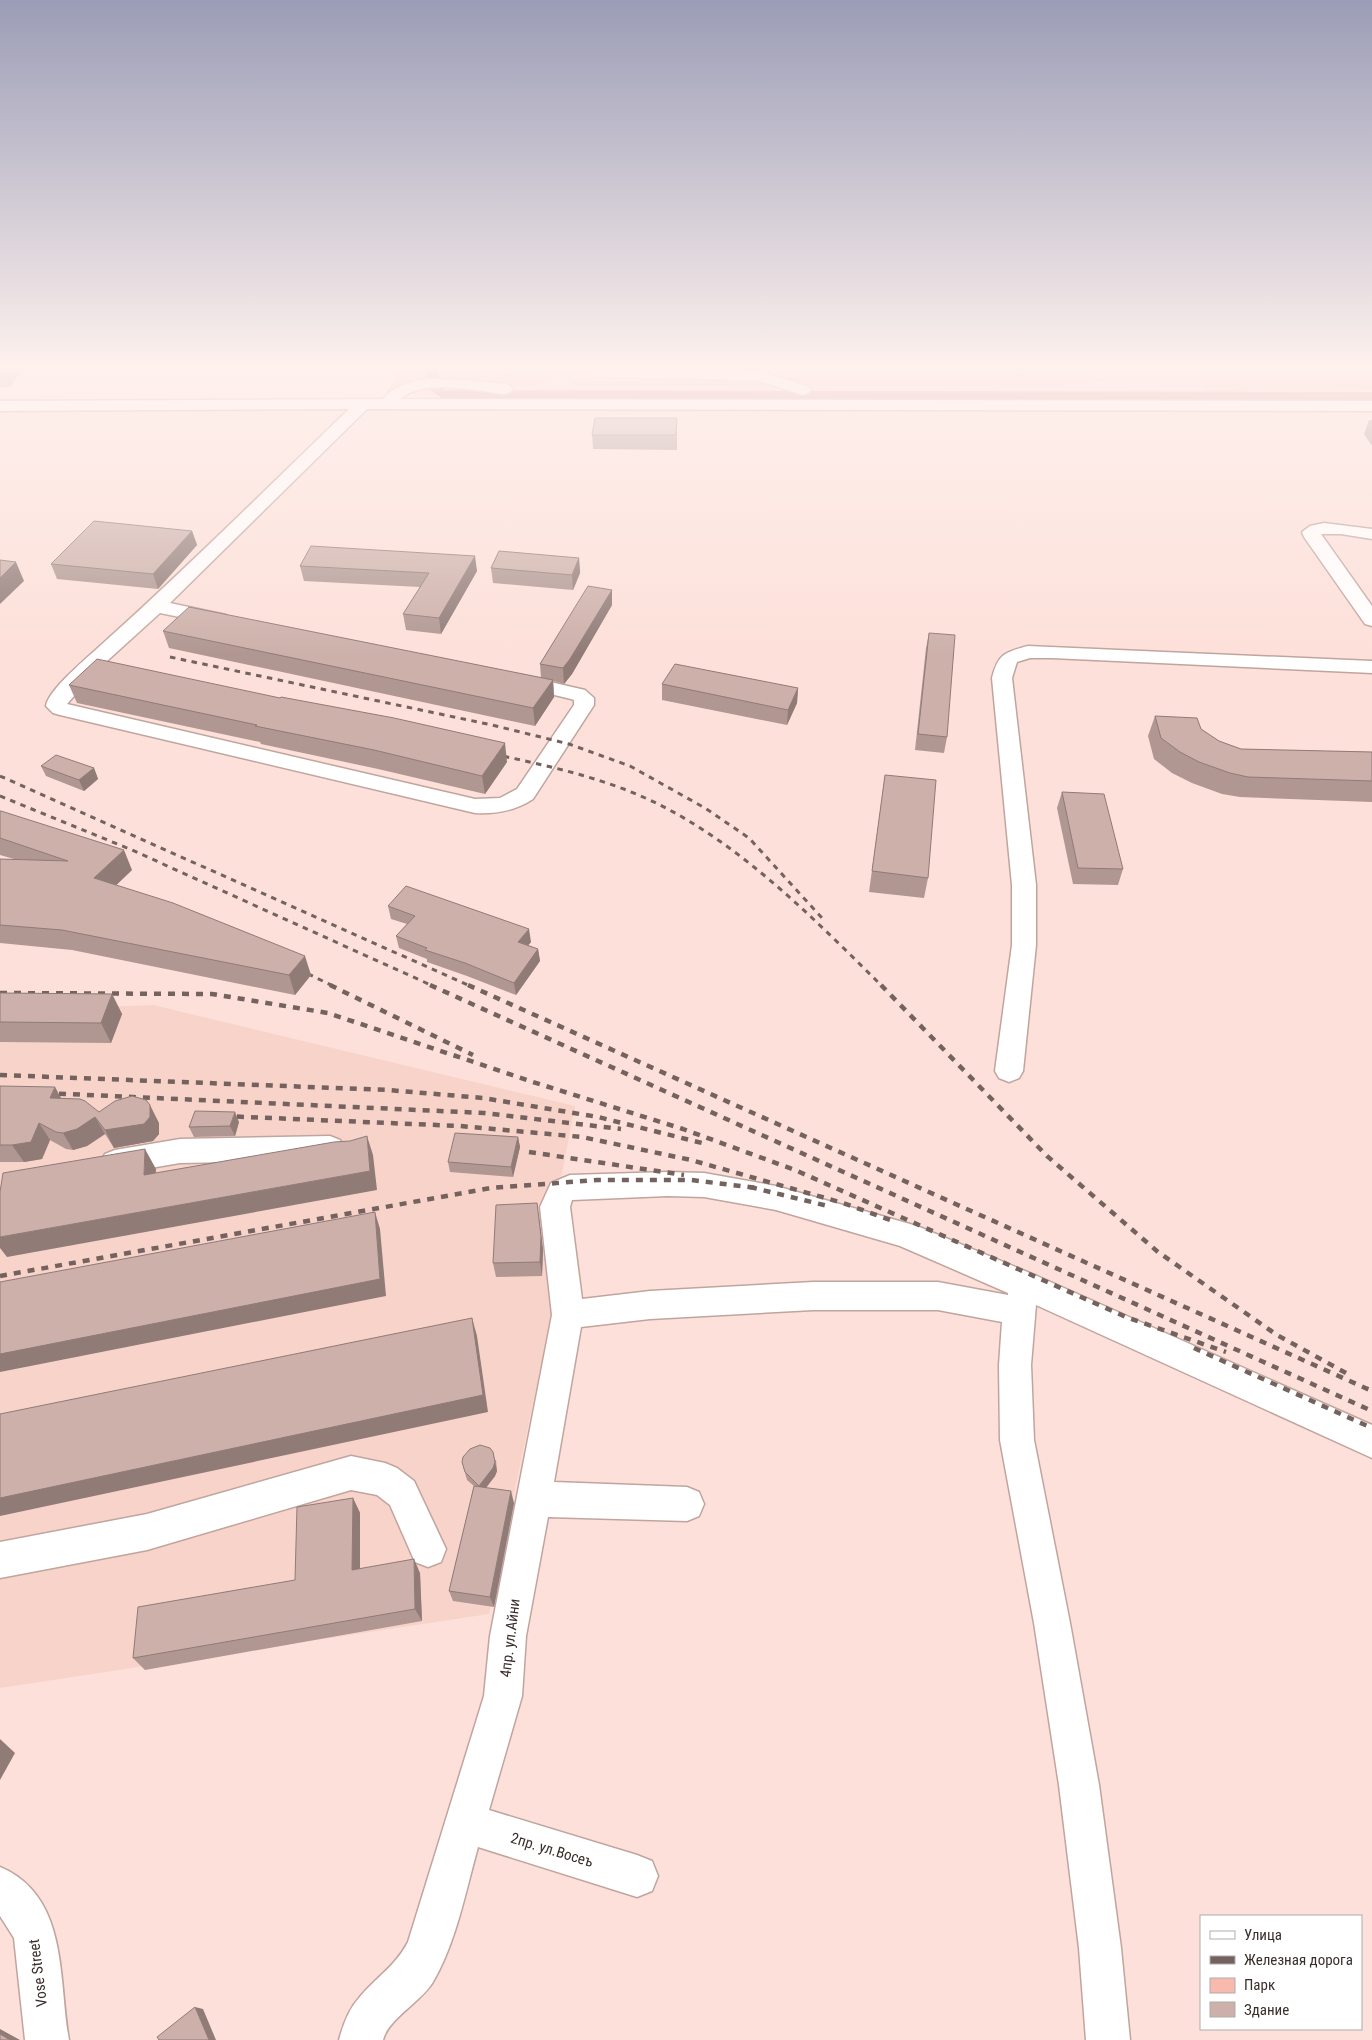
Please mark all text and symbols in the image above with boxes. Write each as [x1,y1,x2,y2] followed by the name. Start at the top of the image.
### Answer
[496,1598,524,1678] street label: 4пр. ул.Айни
[509,1829,595,1871] street label: 2пр. ул.Восеъ
[1200,1915,1362,2030] legend
[1244,1926,1282,1944] text: Улица
[25,1938,51,2008] street label: Vose Street
[1244,1951,1353,1969] text: Железная дорога
[1244,1976,1275,1994] text: Парк
[1244,2001,1289,2019] text: Здание

